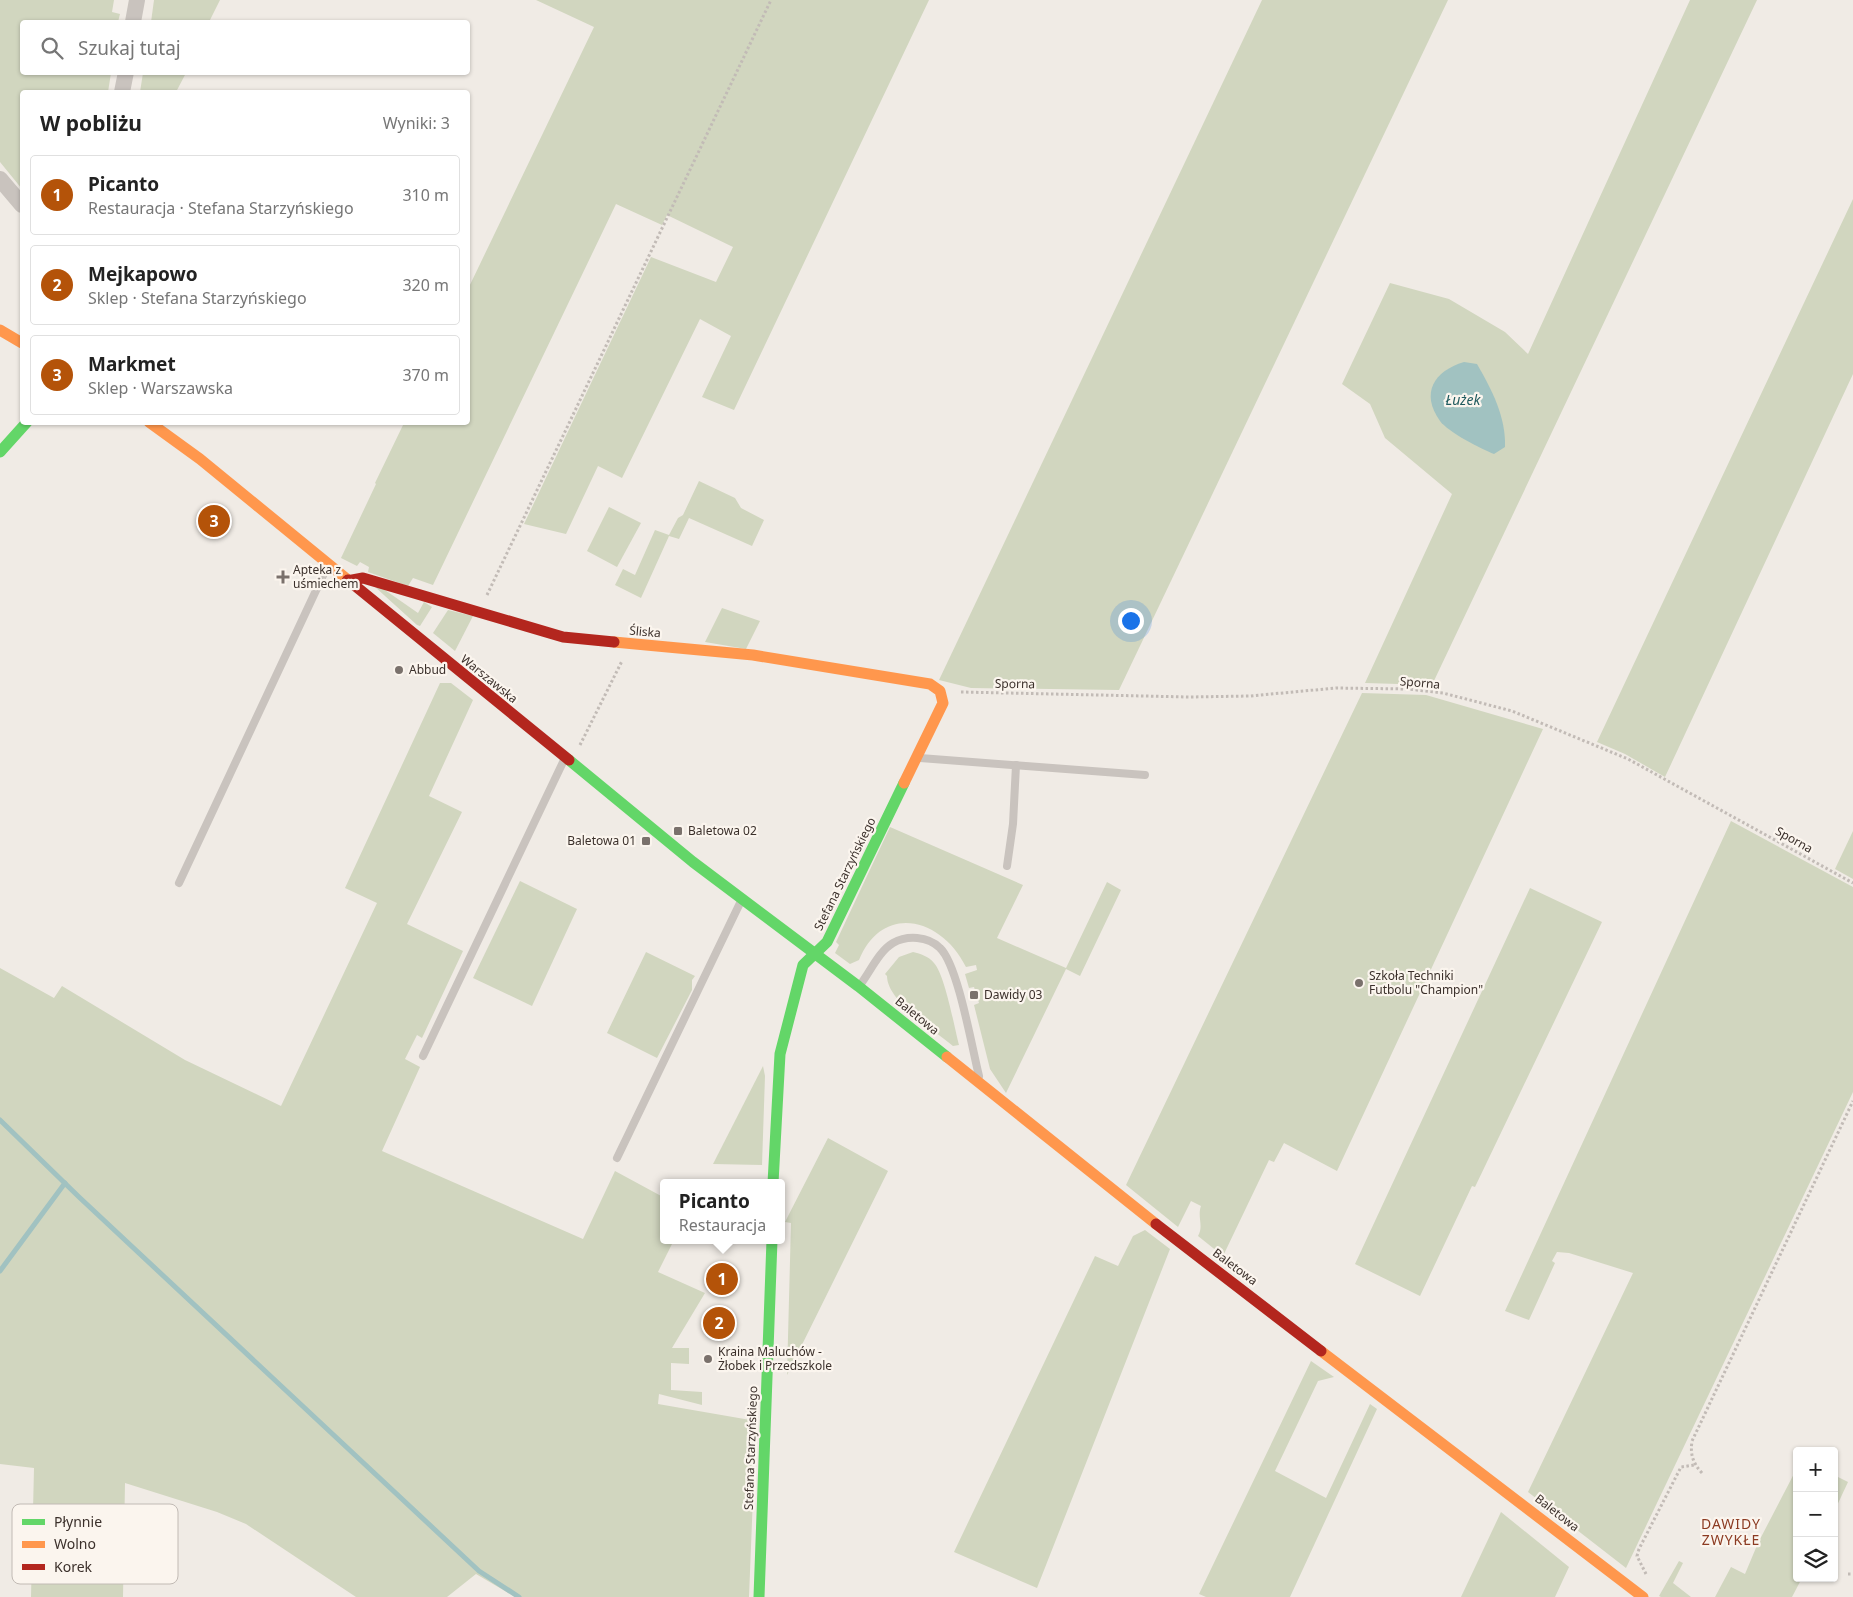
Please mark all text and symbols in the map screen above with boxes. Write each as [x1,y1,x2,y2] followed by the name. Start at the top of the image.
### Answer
[20,20,470,75] search box
[38,34,66,62] icon: search
[78,35,181,61] text: Szukaj tutaj
[40,109,142,137] text: W pobliżu
[383,112,450,134] text: Wyniki: 3
[88,171,159,197] text: Picanto
[52,184,62,206] text: 1
[402,184,449,206] text: 310 m
[88,197,354,219] text: Restauracja · Stefana Starzyńskiego
[88,261,198,287] text: Mejkapowo
[52,274,62,296] text: 2
[402,274,449,296] text: 320 m
[88,287,307,309] text: Sklep · Stefana Starzyńskiego
[88,351,176,377] text: Markmet
[52,364,62,386] text: 3
[402,364,449,386] text: 370 m
[88,377,233,399] text: Sklep · Warszawska
[1446,390,1482,409] water label: Łużek
[198,502,230,540] pin: 3
[293,561,358,592] place label: Apteka z uśmiechem
[277,571,289,583] marker: Apteka z uśmiechem
[1118,608,1144,634] your location
[629,622,662,641] street label: Śliska
[457,650,521,707] street label: Warszawska
[409,661,446,678] place label: Abbud
[393,664,405,676] marker: Abbud
[1399,672,1441,693] street label: Sporna
[995,675,1035,692] street label: Sporna
[810,814,879,933] street label: Stefana Starzyńskiego
[688,822,757,839] place label: Baletowa 02
[1772,822,1816,857] street label: Sporna
[672,825,684,837] marker: Baletowa 02
[567,832,636,849] place label: Baletowa 01
[640,835,652,847] marker: Baletowa 01
[1369,967,1483,998] place label: Szkoła Techniki Futbolu "Champion"
[1353,977,1365,989] marker: Szkoła Techniki Futbolu "Champion"
[984,986,1043,1003] place label: Dawidy 03
[968,989,980,1001] marker: Dawidy 03
[892,993,943,1039] street label: Baletowa
[660,1179,785,1244] popup
[679,1188,750,1214] text: Picanto
[679,1214,766,1236] text: Restauracja
[1209,1244,1261,1289] street label: Baletowa
[706,1260,738,1298] pin: 1
[703,1304,735,1342] pin: 2
[718,1343,832,1374] place label: Kraina Maluchów - Żłobek i Przedszkole
[702,1353,714,1365] marker: Kraina Maluchów - Żłobek i Przedszkole
[740,1386,761,1510] street label: Stefana Starzyńskiego
[1793,1447,1838,1582] map controls
[1793,1447,1838,1492] button: +
[1532,1490,1583,1535] street label: Baletowa
[1793,1492,1838,1537] button: −
[12,1504,178,1584] legend
[54,1512,102,1531] text: Płynnie
[1701,1514,1761,1549] district label: DAWIDY ZWYKŁE
[54,1534,96,1553] text: Wolno
[1793,1537,1838,1582] button: layers
[54,1557,93,1576] text: Korek

